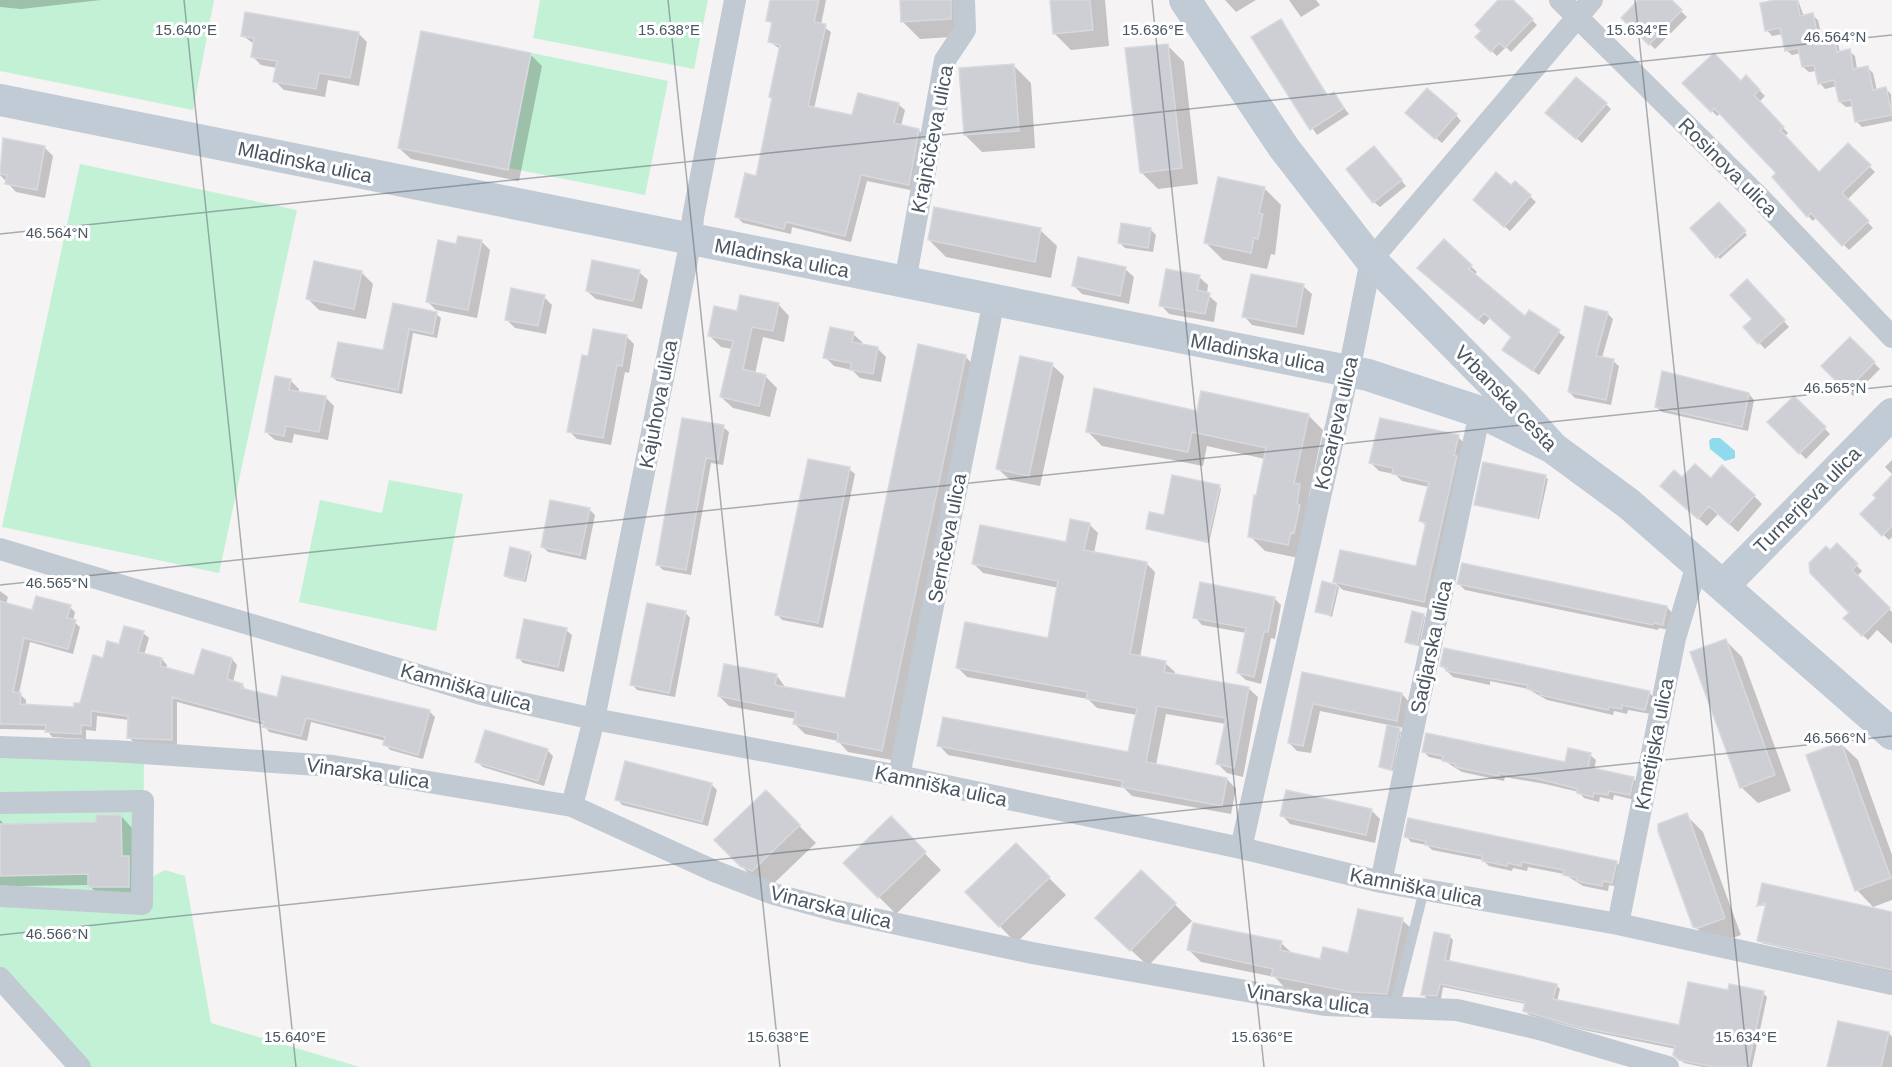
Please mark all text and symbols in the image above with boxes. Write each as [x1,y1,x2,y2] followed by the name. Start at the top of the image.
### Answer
[155,21,217,38] text: 15.640°E
[638,21,700,38] text: 15.638°E
[1122,21,1184,38] text: 15.636°E
[1606,21,1668,38] text: 15.634°E
[1804,28,1866,45] text: 46.564°N
[907,62,957,215] street label: Krajnčičeva ulica
[1674,113,1782,221] street label: Rosinova ulica
[236,137,375,187] street label: Mladinska ulica
[26,224,88,241] text: 46.564°N
[713,234,852,282] street label: Mladinska ulica
[1189,329,1328,377] street label: Mladinska ulica
[635,337,681,470] street label: Kajuhova ulica
[1450,341,1562,456] street label: Vrbanska cesta
[1310,354,1362,492] street label: Kosarjeva ulica
[1804,379,1866,396] text: 46.565°N
[1749,442,1865,558] street label: Turnerjeva ulica
[924,471,970,604] street label: Sernčeva ulica
[26,574,88,591] text: 46.565°N
[1406,578,1456,716] street label: Sadjarska ulica
[398,659,535,715] street label: Kamniška ulica
[1630,676,1678,812] street label: Kmetijska ulica
[1804,729,1866,746] text: 46.566°N
[305,753,432,793] street label: Vinarska ulica
[873,761,1010,811] street label: Kamniška ulica
[1348,863,1485,911] street label: Kamniška ulica
[768,881,895,933] street label: Vinarska ulica
[26,925,88,942] text: 46.566°N
[1245,979,1372,1019] street label: Vinarska ulica
[264,1028,326,1045] text: 15.640°E
[747,1028,809,1045] text: 15.638°E
[1231,1028,1293,1045] text: 15.636°E
[1715,1028,1777,1045] text: 15.634°E

